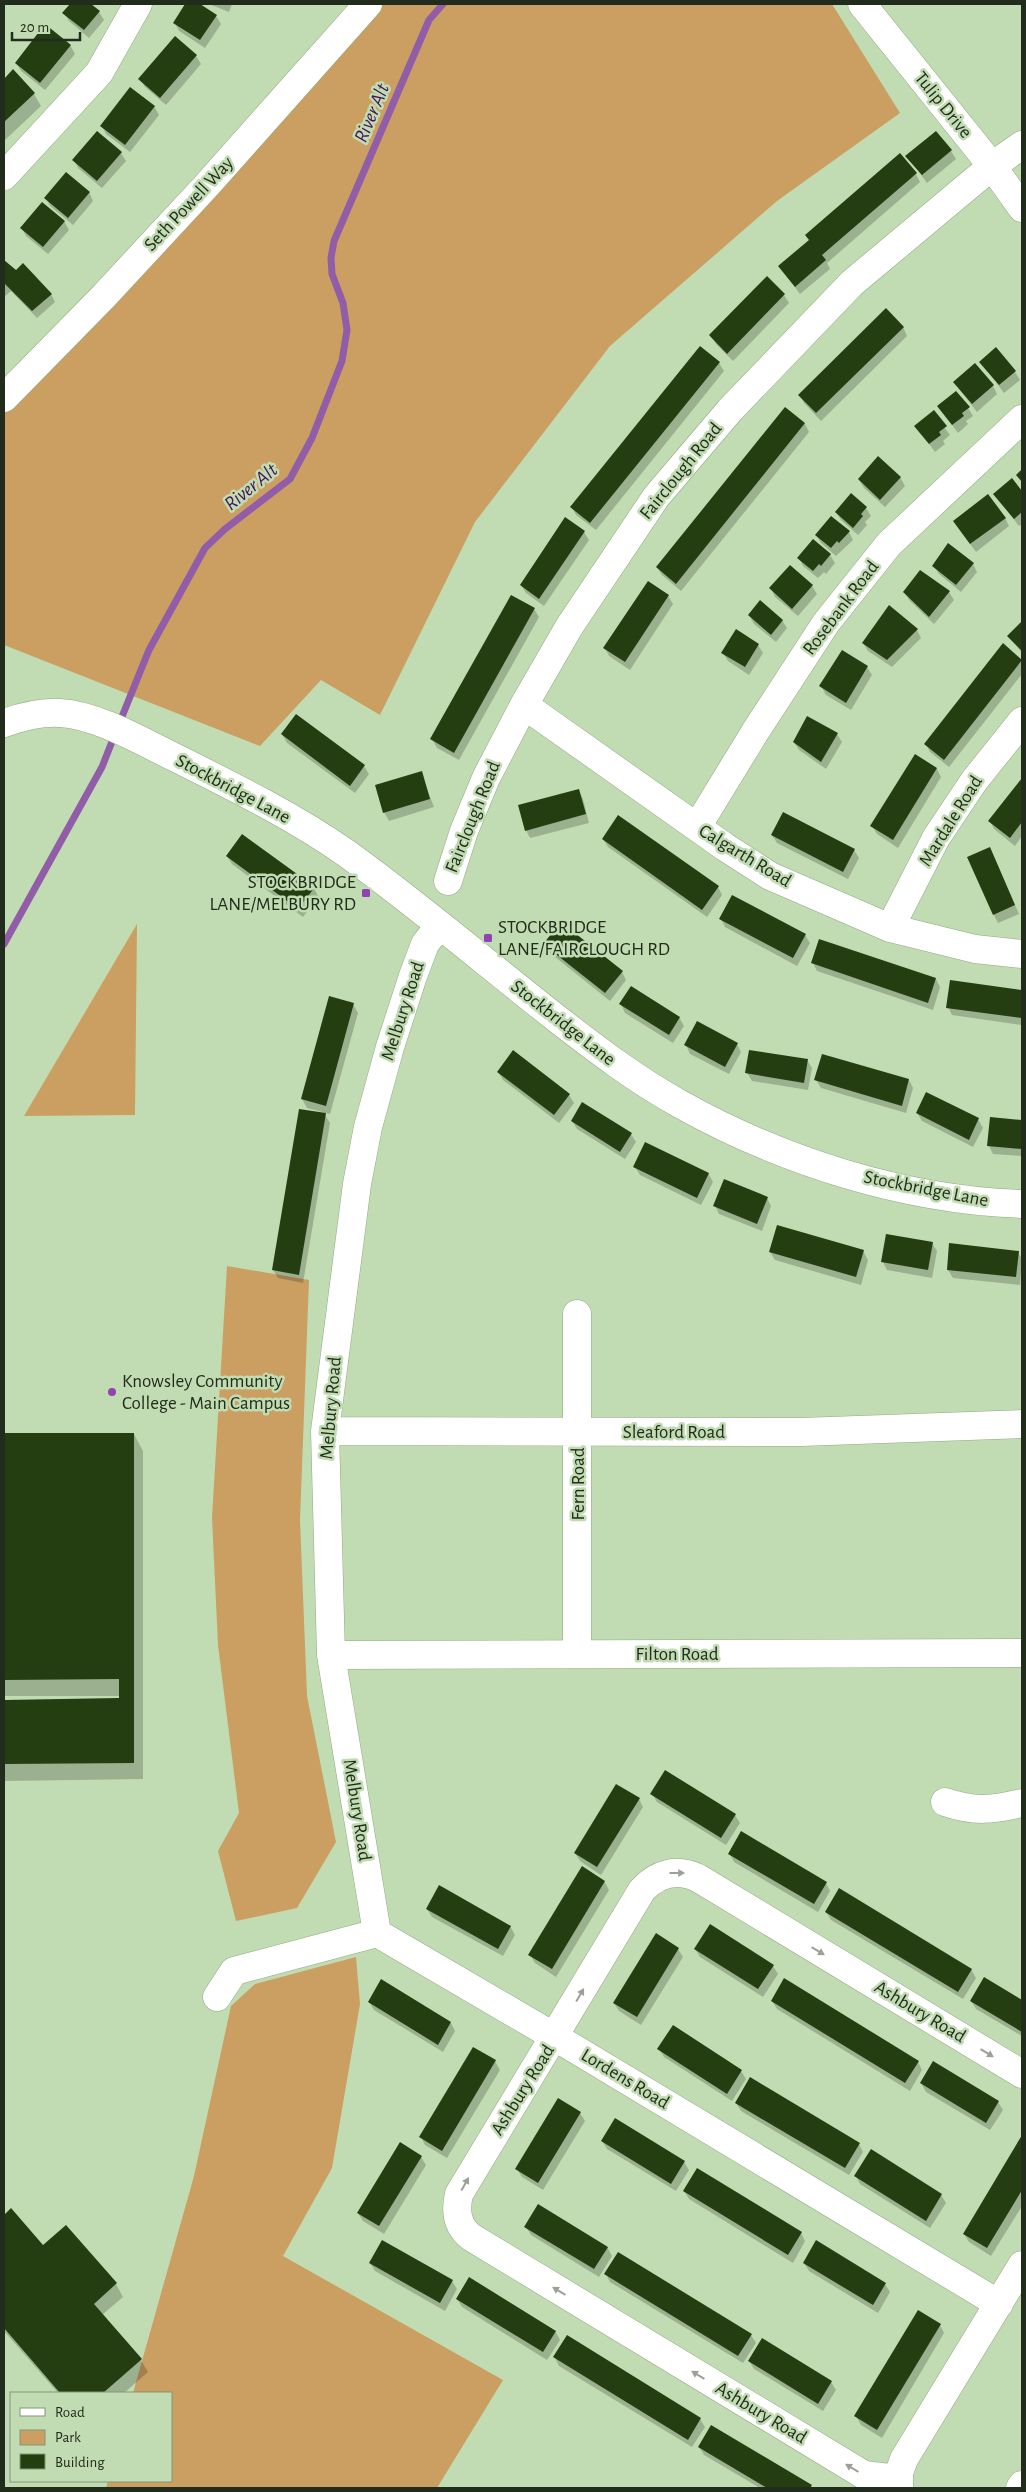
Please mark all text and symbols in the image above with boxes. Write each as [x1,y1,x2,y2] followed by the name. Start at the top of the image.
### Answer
[12,10,80,42] scale bar
[20,20,49,35] text: 20 m
[911,68,975,142] street label: Tulip Drive
[351,80,393,145] water label: River Alt
[141,153,237,255] street label: Seth Powell Way
[636,419,726,523] street label: Fairclough Road
[221,459,282,514] water label: River Alt
[799,557,883,659] street label: Rosebank Road
[173,751,293,827] street label: Stockbridge Lane
[442,758,504,875] street label: Fairclough Road
[916,772,986,870] street label: Mardale Road
[696,821,795,891] street label: Calgarth Road
[209,873,356,914] place label: STOCKBRIDGE LANE/MELBURY RD
[360,887,372,899] marker: STOCKBRIDGE LANE/MELBURY RD
[498,918,670,959] place label: STOCKBRIDGE LANE/FAIRCLOUGH RD
[482,932,494,944] marker: STOCKBRIDGE LANE/FAIRCLOUGH RD
[378,959,428,1063] street label: Melbury Road
[507,977,619,1069] street label: Stockbridge Lane
[862,1168,990,1210] street label: Stockbridge Lane
[317,1356,345,1460] street label: Melbury Road
[122,1372,290,1413] place label: Knowsley Community College - Main Campus
[106,1386,118,1398] marker: Knowsley Community College - Main Campus
[623,1423,725,1442] street label: Sleaford Road
[569,1447,588,1521] street label: Fern Road
[635,1645,719,1664] street label: Filton Road
[340,1758,374,1862] street label: Melbury Road
[669,1870,685,1878] one-way arrow
[812,1946,825,1955] one-way arrow
[871,1977,969,2047] street label: Ashbury Road
[576,1988,585,2001] one-way arrow
[488,2041,558,2139] street label: Ashbury Road
[578,2045,673,2113] street label: Lordens Road
[981,2048,994,2057] one-way arrow
[460,2177,469,2190] one-way arrow
[552,2286,565,2295] one-way arrow
[691,2370,704,2379] one-way arrow
[712,2378,810,2448] street label: Ashbury Road
[10,2392,172,2482] legend
[55,2405,85,2420] text: Road
[55,2430,81,2445] text: Park
[55,2455,105,2470] text: Building
[845,2464,858,2473] one-way arrow

